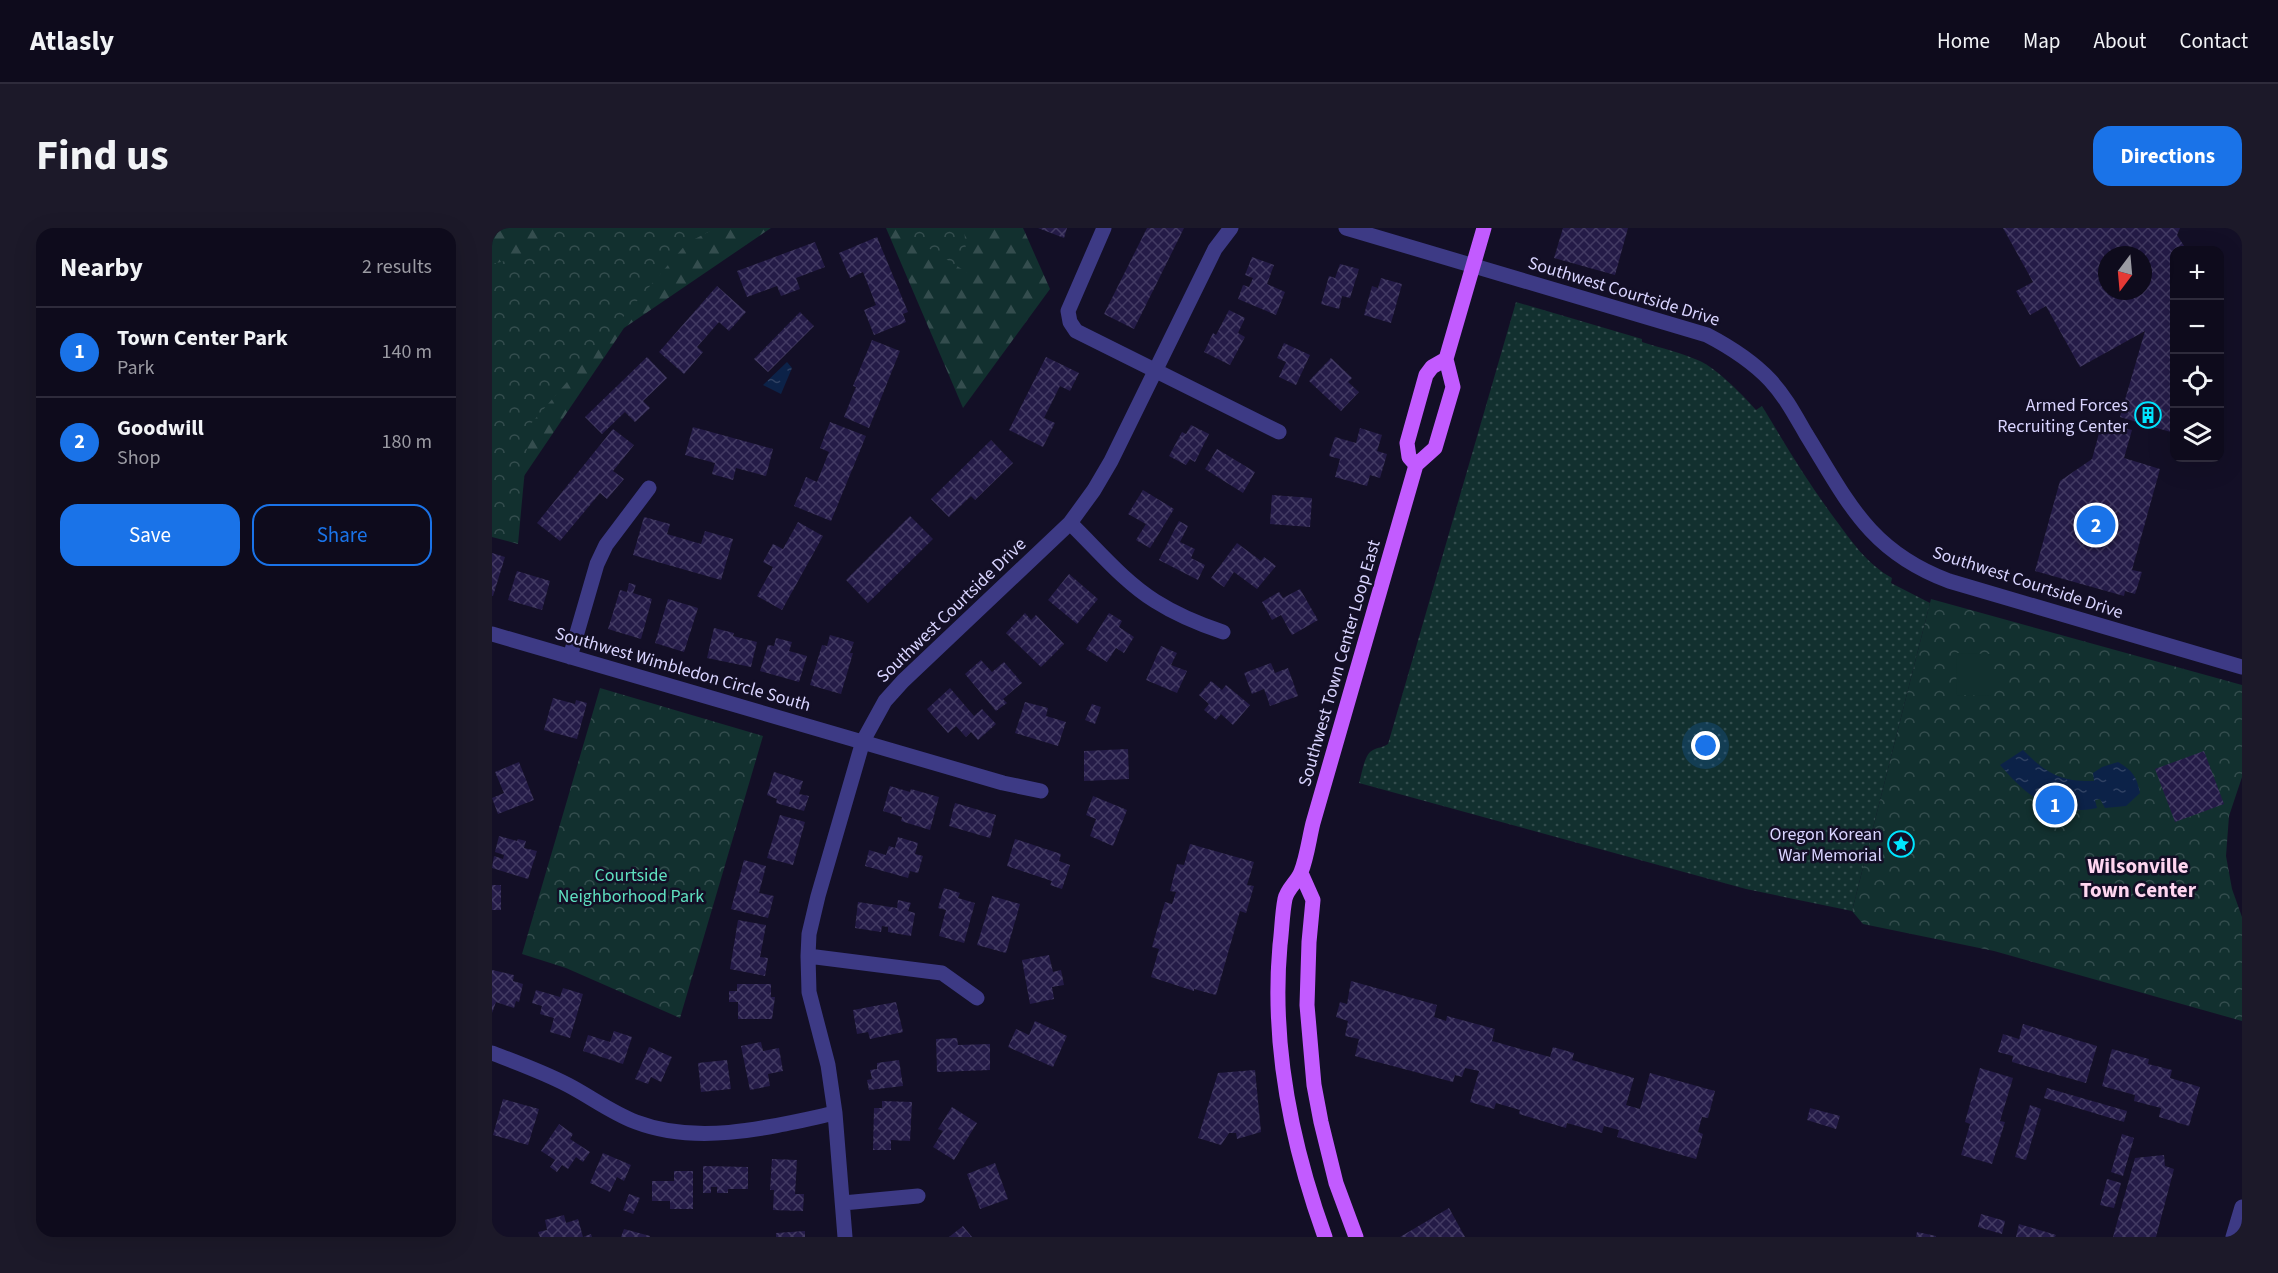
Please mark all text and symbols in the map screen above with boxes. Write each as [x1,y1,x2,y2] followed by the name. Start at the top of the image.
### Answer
[30,21,114,61] text: Atlasly
[1937,26,1990,56] text: Home
[2023,26,2061,56] text: Map
[2094,26,2146,56] text: About
[2179,26,2248,56] text: Contact
[36,126,169,186] text: Find us
[2093,126,2242,186] button: Directions
[2098,246,2152,300] north arrow
[2170,246,2224,462] map controls
[2170,246,2224,300] button: +
[60,249,143,286] text: Nearby
[1525,250,1723,333] street label: Southwest Courtside Drive
[362,253,432,281] text: 2 results
[2170,300,2224,354] button: −
[117,322,288,354] text: Town Center Park
[74,338,85,366] text: 1
[382,338,432,366] text: 140 m
[117,354,154,382] text: Park
[2170,354,2224,408] button: locate
[1997,393,2129,439] place label: Armed Forces Recruiting Center
[2133,400,2163,430] building icon: Armed Forces Recruiting Center
[2170,408,2224,462] button: layers
[117,412,204,444] text: Goodwill
[74,428,85,456] text: 2
[382,428,432,456] text: 180 m
[117,444,161,472] text: Shop
[2076,502,2116,548] pin: 2
[60,504,240,566] button: Save
[252,504,432,566] button: Share
[871,532,1032,689] street label: Southwest Courtside Drive
[1292,537,1387,789] street label: Southwest Town Center Loop East
[1929,540,2126,625] street label: Southwest Courtside Drive
[552,621,814,718] street label: Southwest Wimbledon Circle South
[1691,731,1720,760] your location
[2036,782,2074,828] pin: 1
[1769,822,1882,868] place label: Oregon Korean War Memorial
[1886,829,1916,859] place icon: Oregon Korean War Memorial
[2080,851,2197,905] district label: Wilsonville Town Center
[558,863,704,909] park label: Courtside Neighborhood Park

